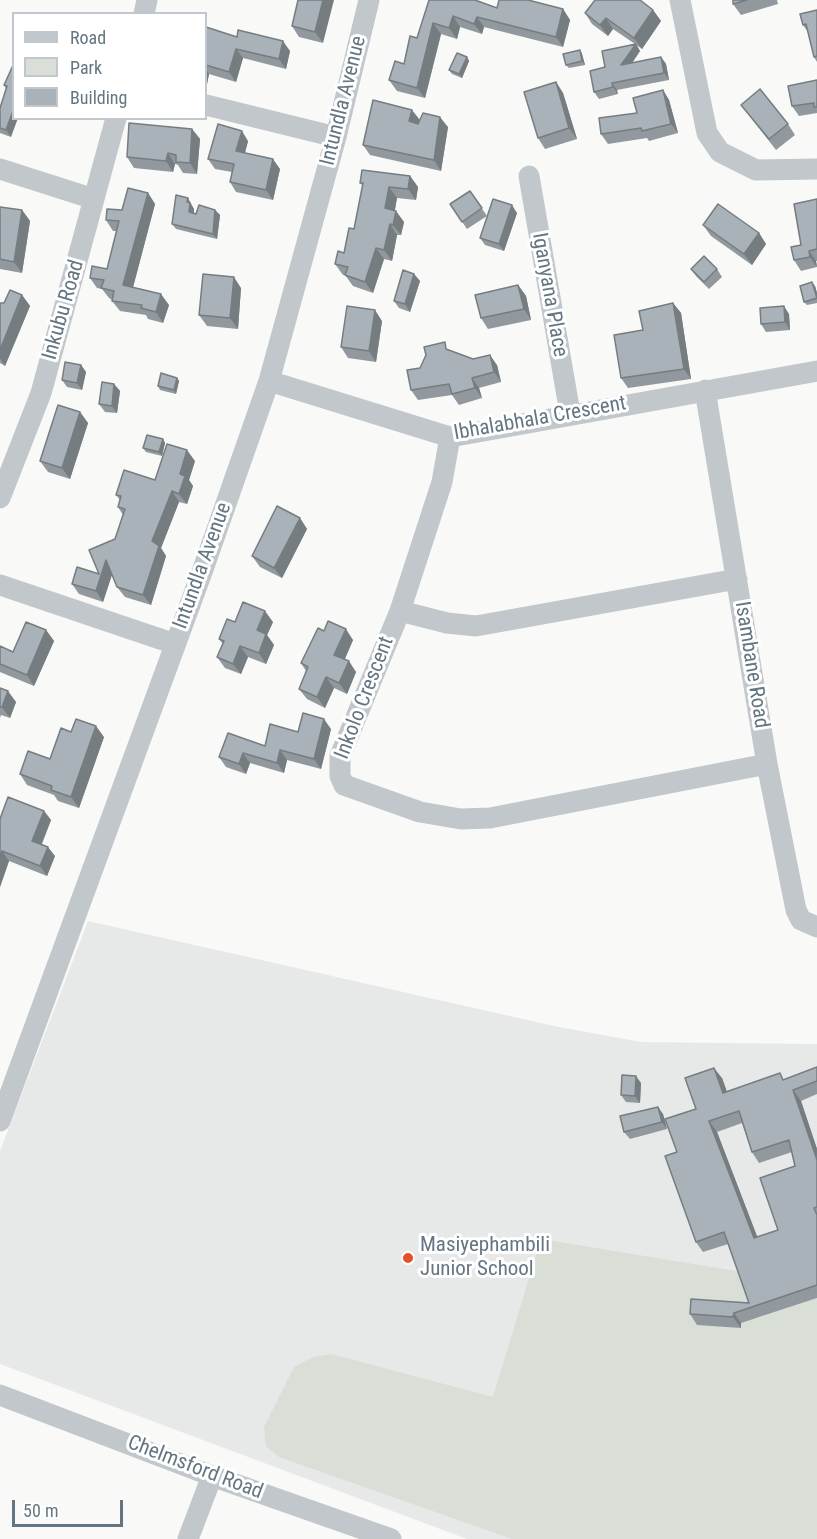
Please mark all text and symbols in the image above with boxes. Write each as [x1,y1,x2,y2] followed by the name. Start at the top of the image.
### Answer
[12,12,207,120] legend
[70,27,106,48] text: Road
[316,34,372,168] street label: Intundla Avenue
[70,57,102,78] text: Park
[70,87,127,108] text: Building
[526,231,572,359] street label: Iganyana Place
[38,257,90,363] street label: Inkubu Road
[452,391,628,447] street label: Ibhalabhala Crescent
[168,499,238,633] street label: Intundla Avenue
[729,600,773,730] street label: Isambane Road
[330,633,400,763] street label: Inkolo Crescent
[420,1233,550,1283] place label: Masiyephambili Junior School
[401,1251,415,1265] marker: Masiyephambili Junior School
[124,1431,266,1505] street label: Chelmsford Road
[15,1488,126,1526] scale bar
[23,1500,58,1521] text: 50 m

